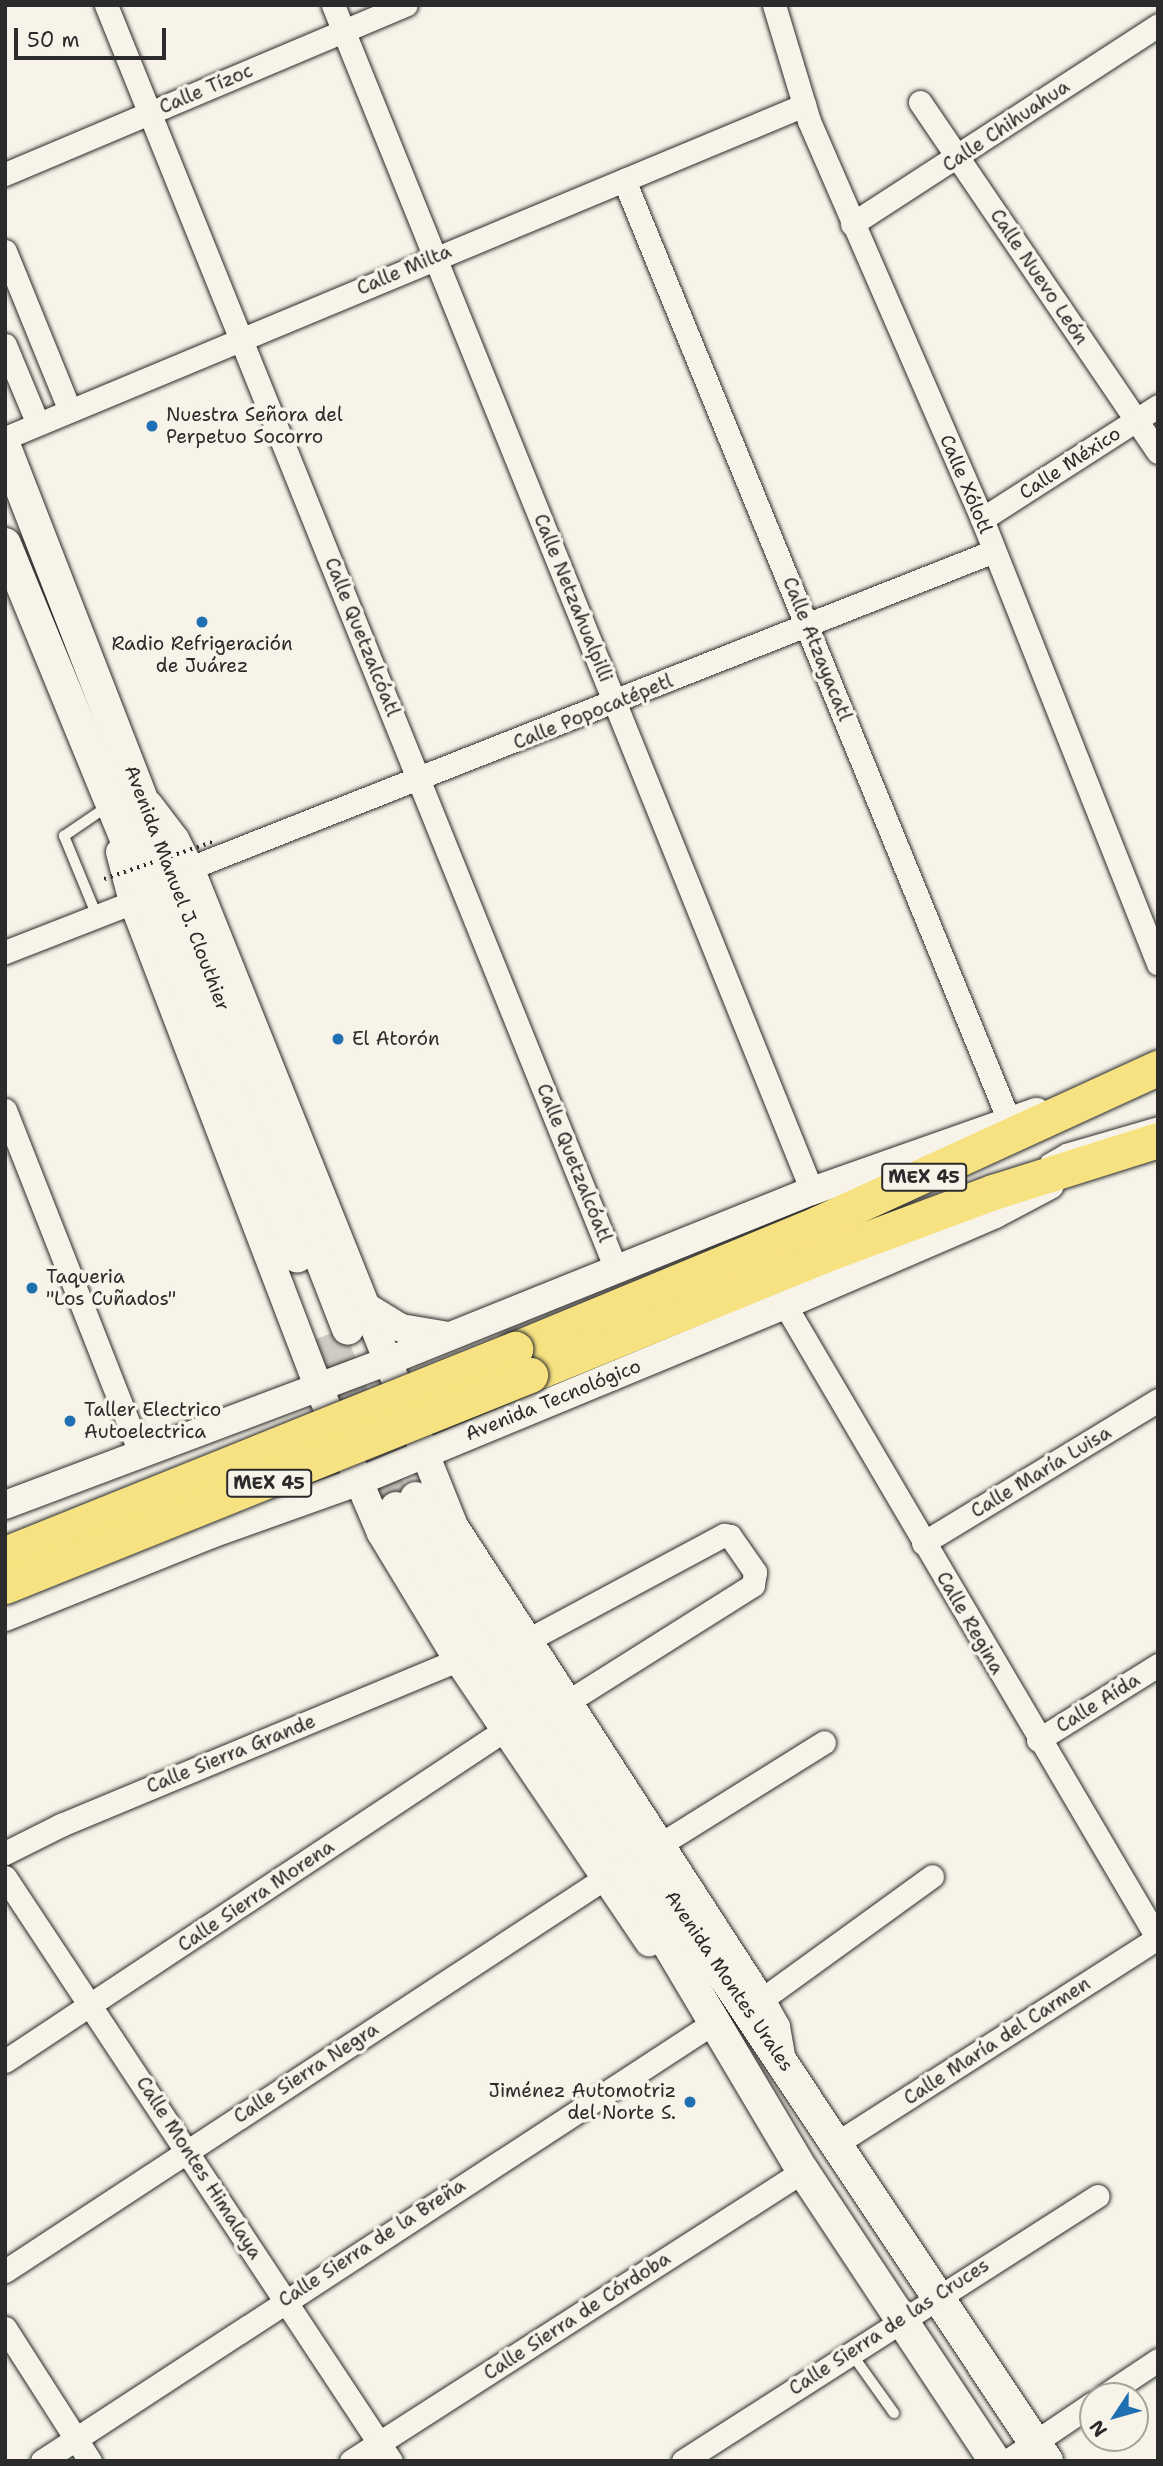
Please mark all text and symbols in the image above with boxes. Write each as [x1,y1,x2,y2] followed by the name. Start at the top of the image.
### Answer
[18,14,170,58] scale bar
[27,26,80,54] text: 50 m
[156,59,256,119] street label: Calle Tízoc
[938,75,1074,177] street label: Calle Chihuahua
[985,205,1093,349] street label: Calle Nuevo León
[353,240,455,300] street label: Calle Milta
[166,404,343,448] place label: Nuestra Señora del Perpetuo Socorro
[144,418,160,434] marker: Nuestra Señora del Perpetuo Socorro
[1015,422,1125,504] street label: Calle México
[935,431,997,537] street label: Calle Xólotl
[529,511,617,685] street label: Calle Netzahualpilli
[320,554,404,720] street label: Calle Quetzalcóatl
[778,574,856,724] street label: Calle Atzayacatl
[194,614,210,630] marker: Radio Refrigeración de Juárez
[111,633,293,677] place label: Radio Refrigeración de Juárez
[510,670,676,754] street label: Calle Popocatépetl
[120,762,234,1014] street label: Avenida Manuel J. Clouthier
[352,1028,440,1050] place label: El Atorón
[330,1031,346,1047] marker: El Atorón
[532,1080,616,1246] street label: Calle Quetzalcóatl
[880,1162,968,1192] road number: MEX 45
[46,1266,176,1310] place label: Taqueria "Los Cuñados"
[24,1280,40,1296] marker: Taqueria "Los Cuñados"
[462,1354,644,1446] street label: Avenida Tecnológico
[84,1399,221,1443] place label: Taller Electrico Autoelectrica
[62,1413,78,1429] marker: Taller Electrico Autoelectrica
[967,1421,1115,1523] street label: Calle María Luisa
[225,1468,313,1498] road number: MEX 45
[931,1568,1009,1678] street label: Calle Regina
[1052,1668,1144,1738] street label: Calle Aída
[143,1710,319,1798] street label: Calle Sierra Grande
[174,1835,338,1957] street label: Calle Sierra Morena
[660,1886,798,2076] street label: Avenida Montes Urales
[900,1972,1094,2110] street label: Calle María del Carmen
[229,2018,383,2128] street label: Calle Sierra Negra
[131,2072,267,2264] street label: Calle Montes Himalaya
[489,2080,676,2124] place label: Jiménez Automotriz del Norte S.
[682,2094,698,2110] marker: Jiménez Automotriz del Norte S.
[274,2174,470,2312] street label: Calle Sierra de la Breña
[479,2247,675,2385] street label: Calle Sierra de Córdoba
[785,2254,993,2400] street label: Calle Sierra de las Cruces
[1079,2382,1149,2452] north arrow
[1084,2415,1113,2442] text: N

